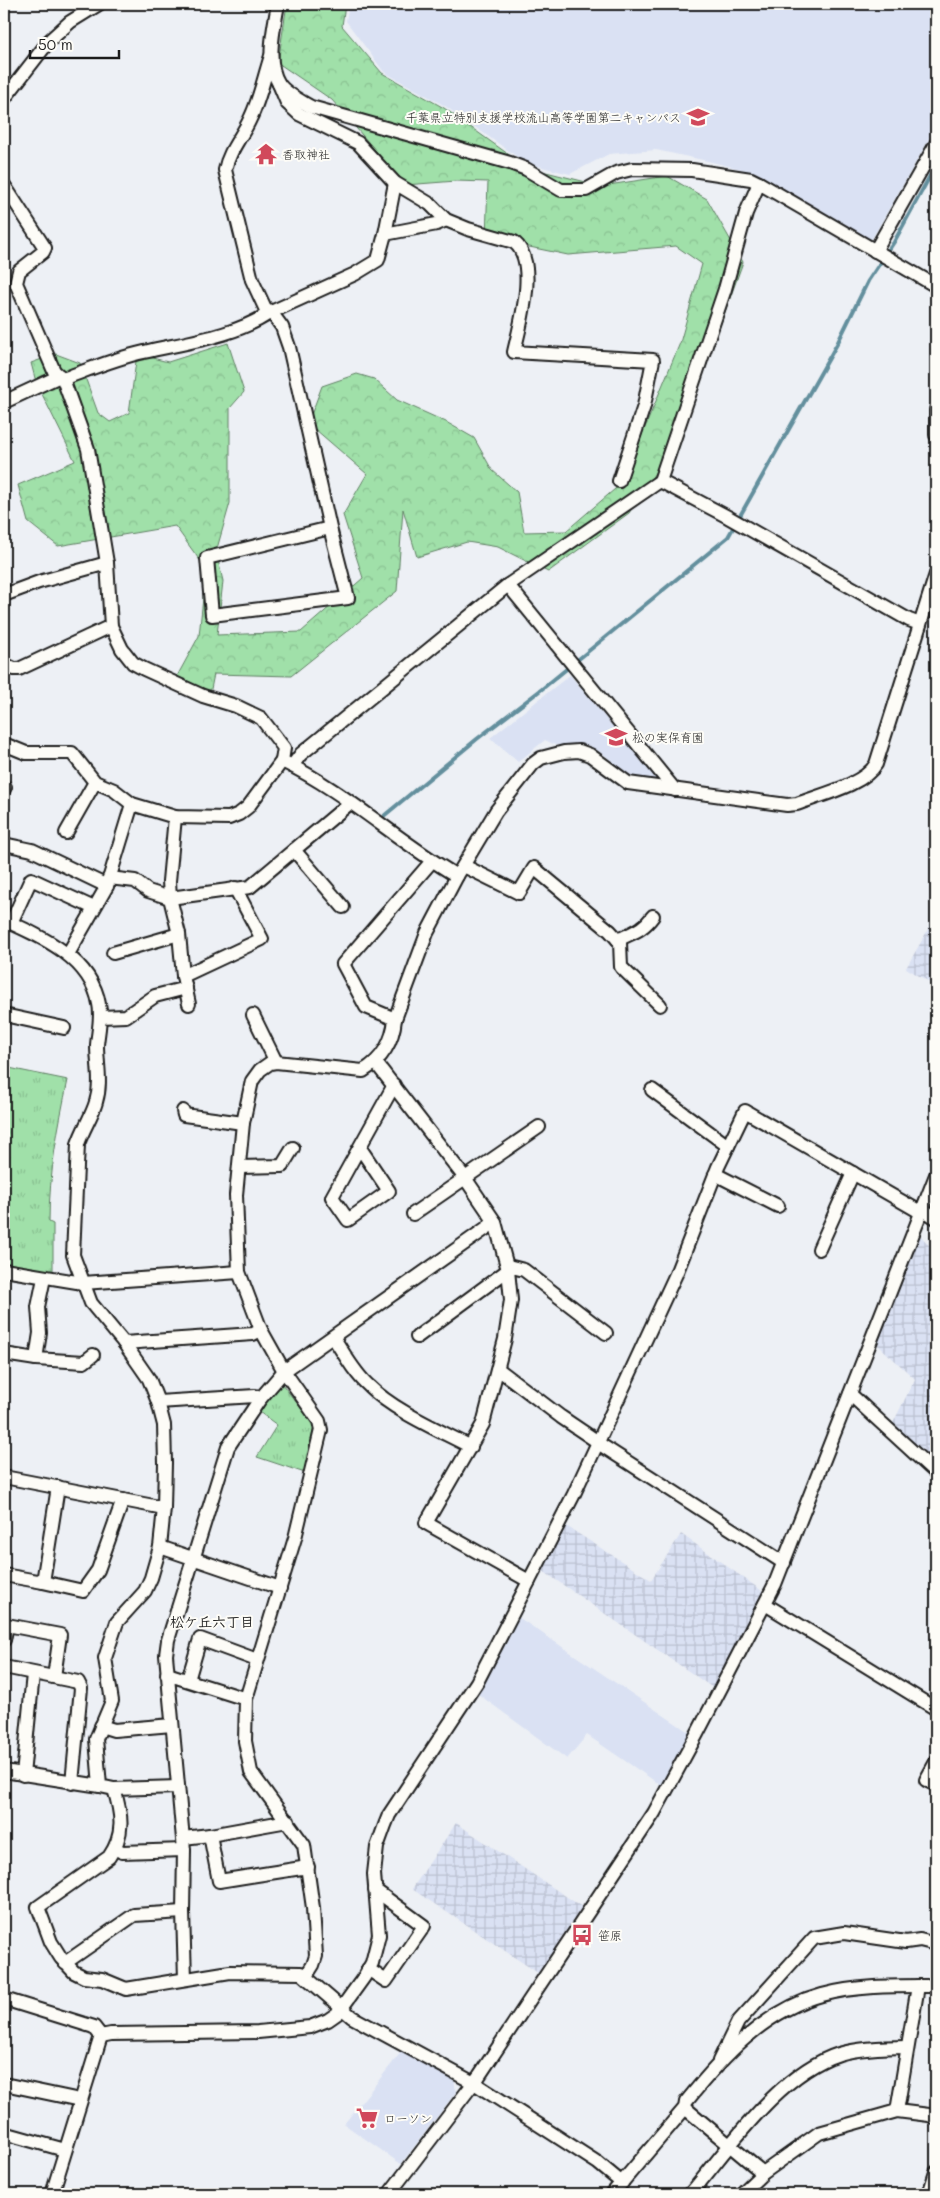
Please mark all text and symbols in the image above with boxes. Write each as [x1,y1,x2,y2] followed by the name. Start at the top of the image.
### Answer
[30,28,119,60] scale bar
[38,34,73,54] text: 50 m
[685,104,711,130] school or university icon: 千葉県立特別支援学校流山高等学園第二キャンパス
[405,109,681,125] place label: 千葉県立特別支援学校流山高等学園第二キャンパス
[253,141,279,167] temple icon: 香取神社
[282,146,330,162] place label: 香取神社
[603,724,629,750] school or university icon: 松の実保育園
[632,729,704,745] place label: 松の実保育園
[170,1612,254,1631] district label: 松ケ丘六丁目
[569,1922,595,1948] bus stop icon: 笹原
[598,1927,622,1943] place label: 笹原
[354,2105,380,2131] supermarket icon: ローソン
[384,2110,432,2126] place label: ローソン

